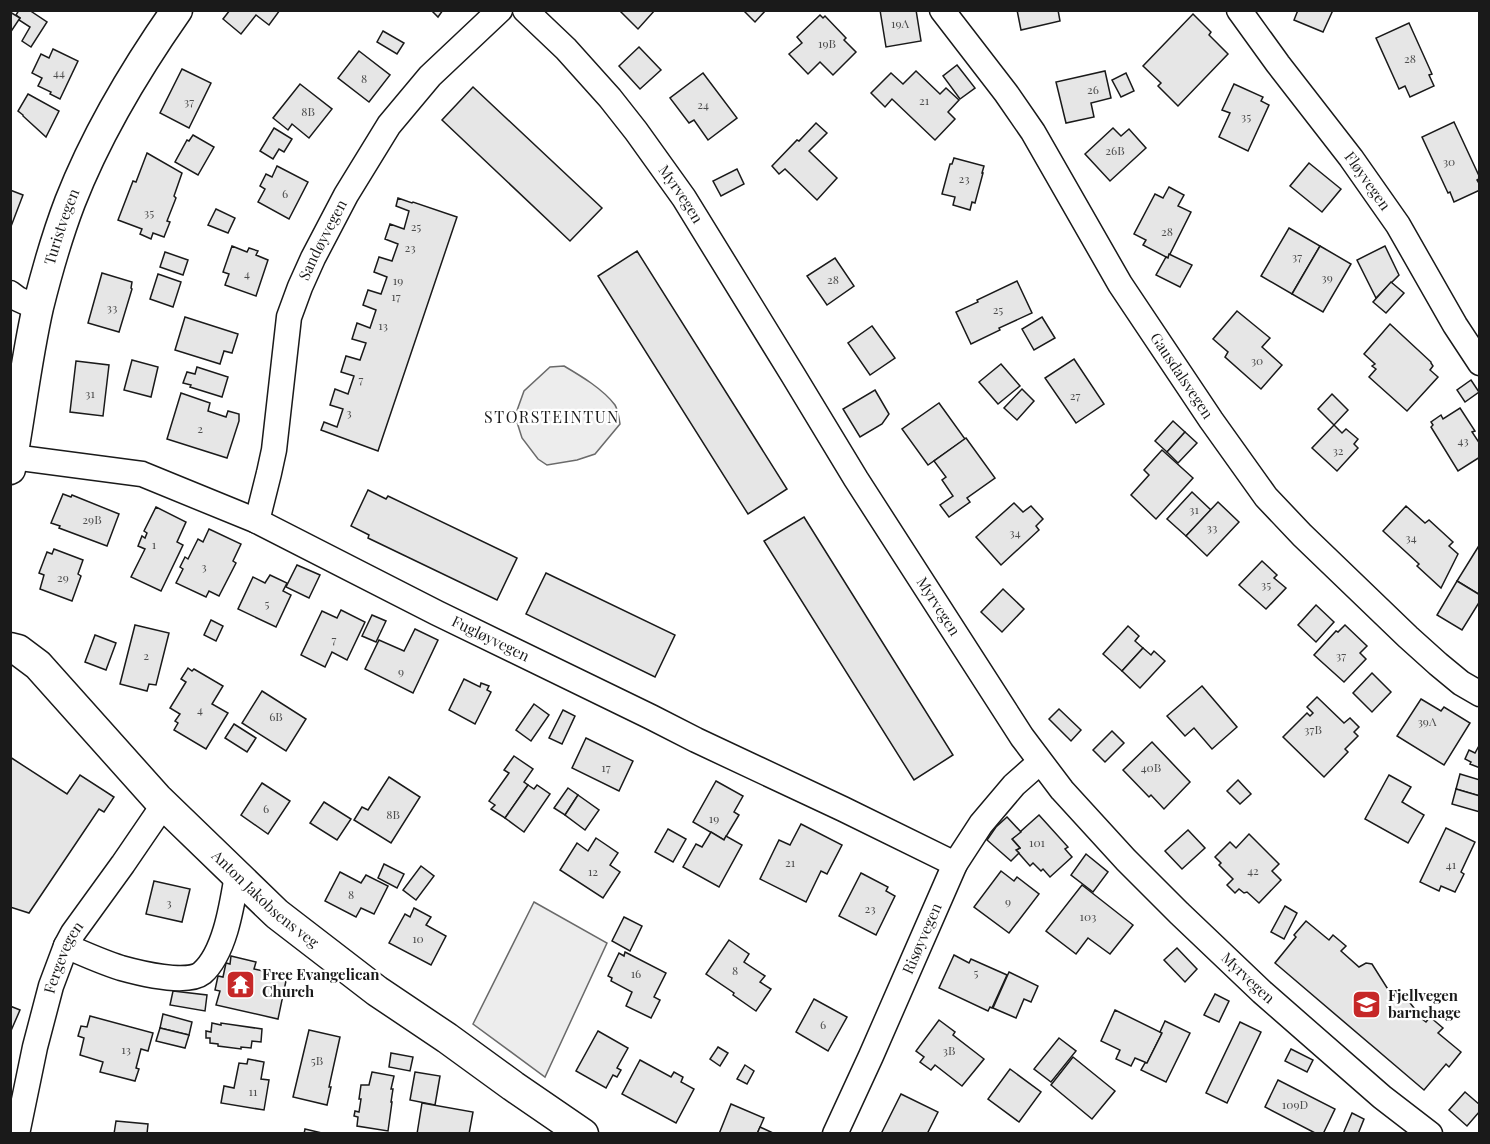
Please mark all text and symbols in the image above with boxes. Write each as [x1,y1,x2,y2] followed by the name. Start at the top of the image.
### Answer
[891,15,909,31] house number: 19A
[818,35,836,51] house number: 19B
[1404,50,1416,66] house number: 28
[53,64,65,80] house number: 44
[361,70,367,86] house number: 8
[1087,81,1099,97] house number: 26
[919,92,930,108] house number: 21
[184,93,194,109] house number: 37
[697,96,709,112] house number: 24
[301,103,315,119] house number: 8B
[1241,108,1251,124] house number: 35
[1105,142,1125,158] house number: 26B
[1341,147,1396,214] street label: Fløyvegen
[1443,153,1455,169] house number: 30
[655,161,708,227] street label: Myrvegen
[958,170,970,186] house number: 23
[39,185,83,267] street label: Turistvegen
[282,185,288,201] house number: 6
[293,196,351,283] street label: Sandøyvegen
[144,204,154,220] house number: 35
[411,218,421,234] house number: 25
[1161,223,1173,239] house number: 28
[404,239,416,255] house number: 23
[1292,248,1302,264] house number: 37
[244,265,250,281] house number: 4
[1321,269,1333,285] house number: 39
[827,271,839,287] house number: 28
[393,272,403,288] house number: 19
[391,288,401,304] house number: 17
[107,299,117,315] house number: 33
[993,301,1003,317] house number: 25
[378,317,388,333] house number: 13
[1146,328,1218,422] street label: Gausdalsvegen
[1251,352,1263,368] house number: 30
[359,371,364,387] house number: 7
[85,385,95,401] house number: 31
[1070,387,1080,403] house number: 27
[346,404,352,420] house number: 3
[484,406,620,427] district label: STORSTEINTUN
[197,420,203,436] house number: 2
[1457,432,1469,448] house number: 43
[1332,442,1344,458] house number: 32
[1189,501,1199,517] house number: 31
[82,511,102,527] house number: 29B
[1207,519,1217,535] house number: 33
[1009,524,1021,540] house number: 34
[1405,529,1417,545] house number: 34
[152,536,157,552] house number: 1
[201,558,207,574] house number: 3
[57,569,69,585] house number: 29
[913,573,965,639] street label: Myrvegen
[1261,576,1271,592] house number: 35
[265,595,270,611] house number: 5
[449,611,533,666] street label: Fugløyvegen
[332,631,337,647] house number: 7
[143,647,149,663] house number: 2
[1336,647,1346,663] house number: 37
[398,663,404,679] house number: 9
[197,701,203,717] house number: 4
[269,708,283,724] house number: 6B
[1417,713,1437,729] house number: 39A
[1304,721,1322,737] house number: 37B
[601,759,611,775] house number: 17
[1141,759,1161,775] house number: 40B
[263,800,269,816] house number: 6
[386,806,400,822] house number: 8B
[709,810,719,826] house number: 19
[1029,834,1046,850] house number: 101
[207,845,323,952] street label: Anton Jakobsens veg
[785,854,796,870] house number: 21
[1446,856,1457,872] house number: 41
[1247,862,1259,878] house number: 42
[588,863,598,879] house number: 12
[348,886,354,902] house number: 8
[1005,893,1011,909] house number: 9
[166,894,172,910] house number: 3
[864,900,876,916] house number: 23
[897,900,946,977] street label: Risøyvegen
[1079,908,1097,924] house number: 103
[38,917,87,995] street label: Fergevegen
[412,930,424,946] house number: 10
[1217,947,1279,1007] street label: Myrvegen
[732,962,738,978] house number: 8
[262,964,380,1001] place label: Free Evangelican Church
[974,964,979,980] house number: 5
[631,965,641,981] house number: 16
[225,968,257,1000] temple icon: Free Evangelican Church
[1388,985,1461,1022] place label: Fjellvegen barnehage
[1351,989,1383,1021] school or university icon: Fjellvegen barnehage
[820,1016,826,1032] house number: 6
[121,1041,131,1057] house number: 13
[943,1042,955,1058] house number: 3B
[311,1052,323,1068] house number: 5B
[249,1083,258,1099] house number: 11
[1282,1096,1309,1112] house number: 109D

